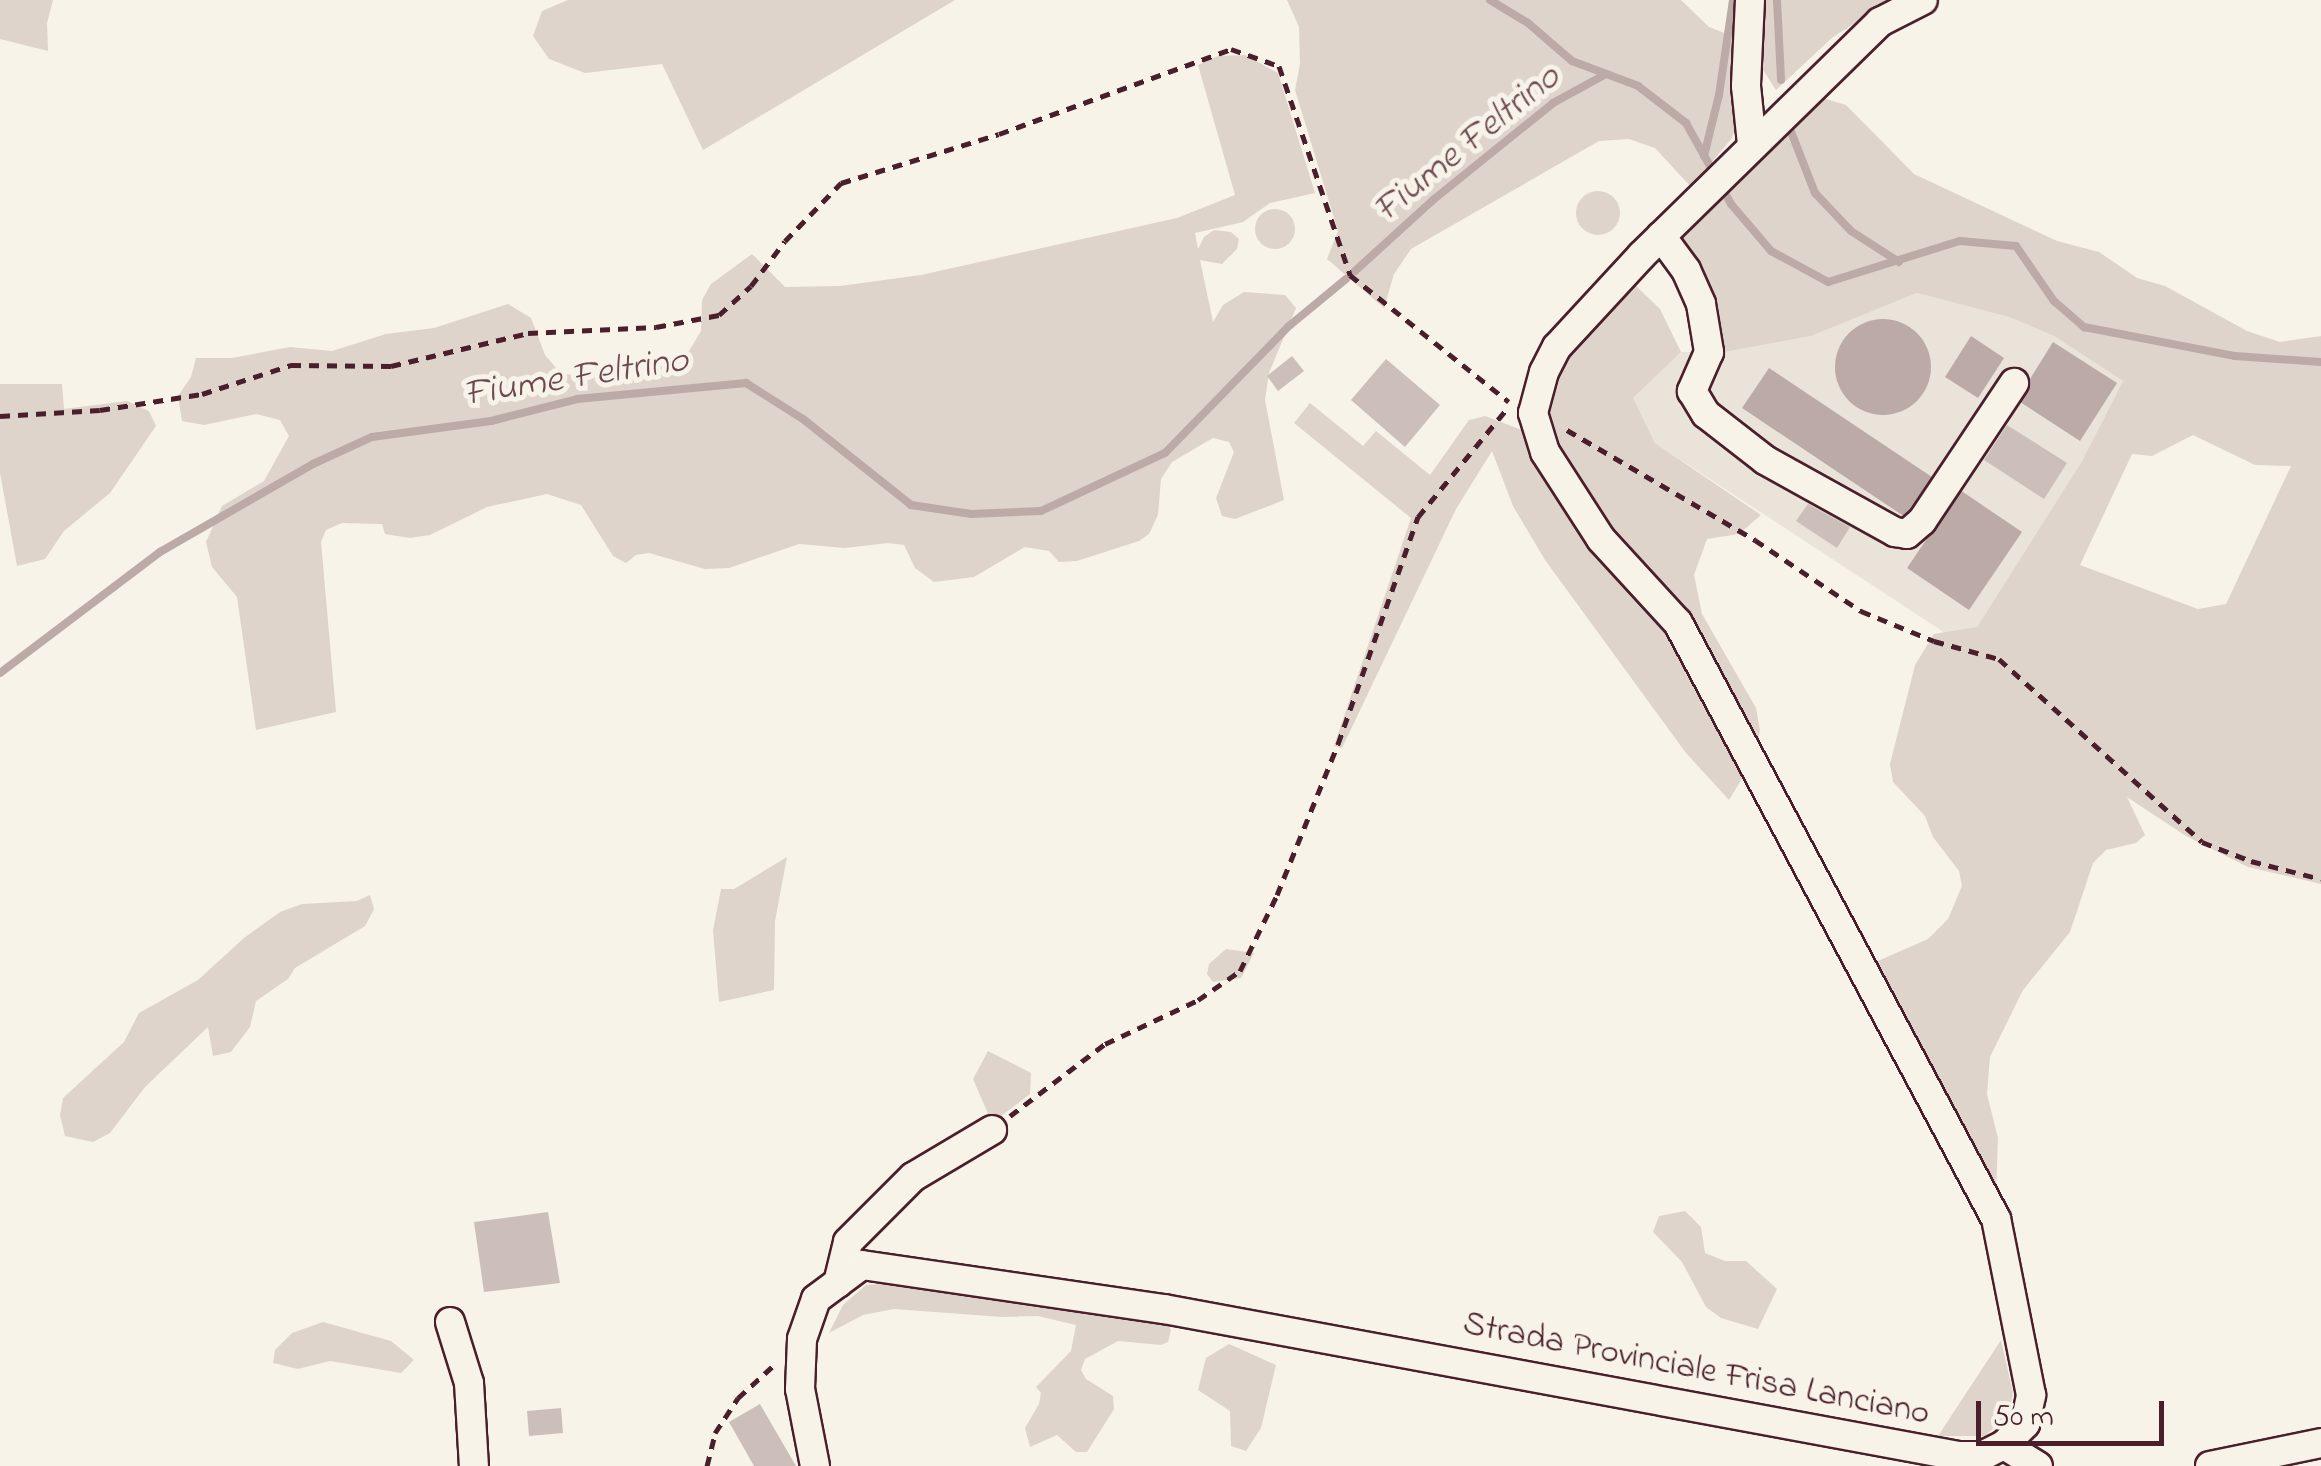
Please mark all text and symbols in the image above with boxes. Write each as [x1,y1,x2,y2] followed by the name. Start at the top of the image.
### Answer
[1365,56,1571,234] water label: Fiume Feltrino
[460,339,692,419] water label: Fiume Feltrino
[1459,1304,1933,1436] street label: Strada Provinciale Frisa Lanciano
[1981,1381,2168,1443] scale bar
[1993,1396,2054,1440] text: 50 m

